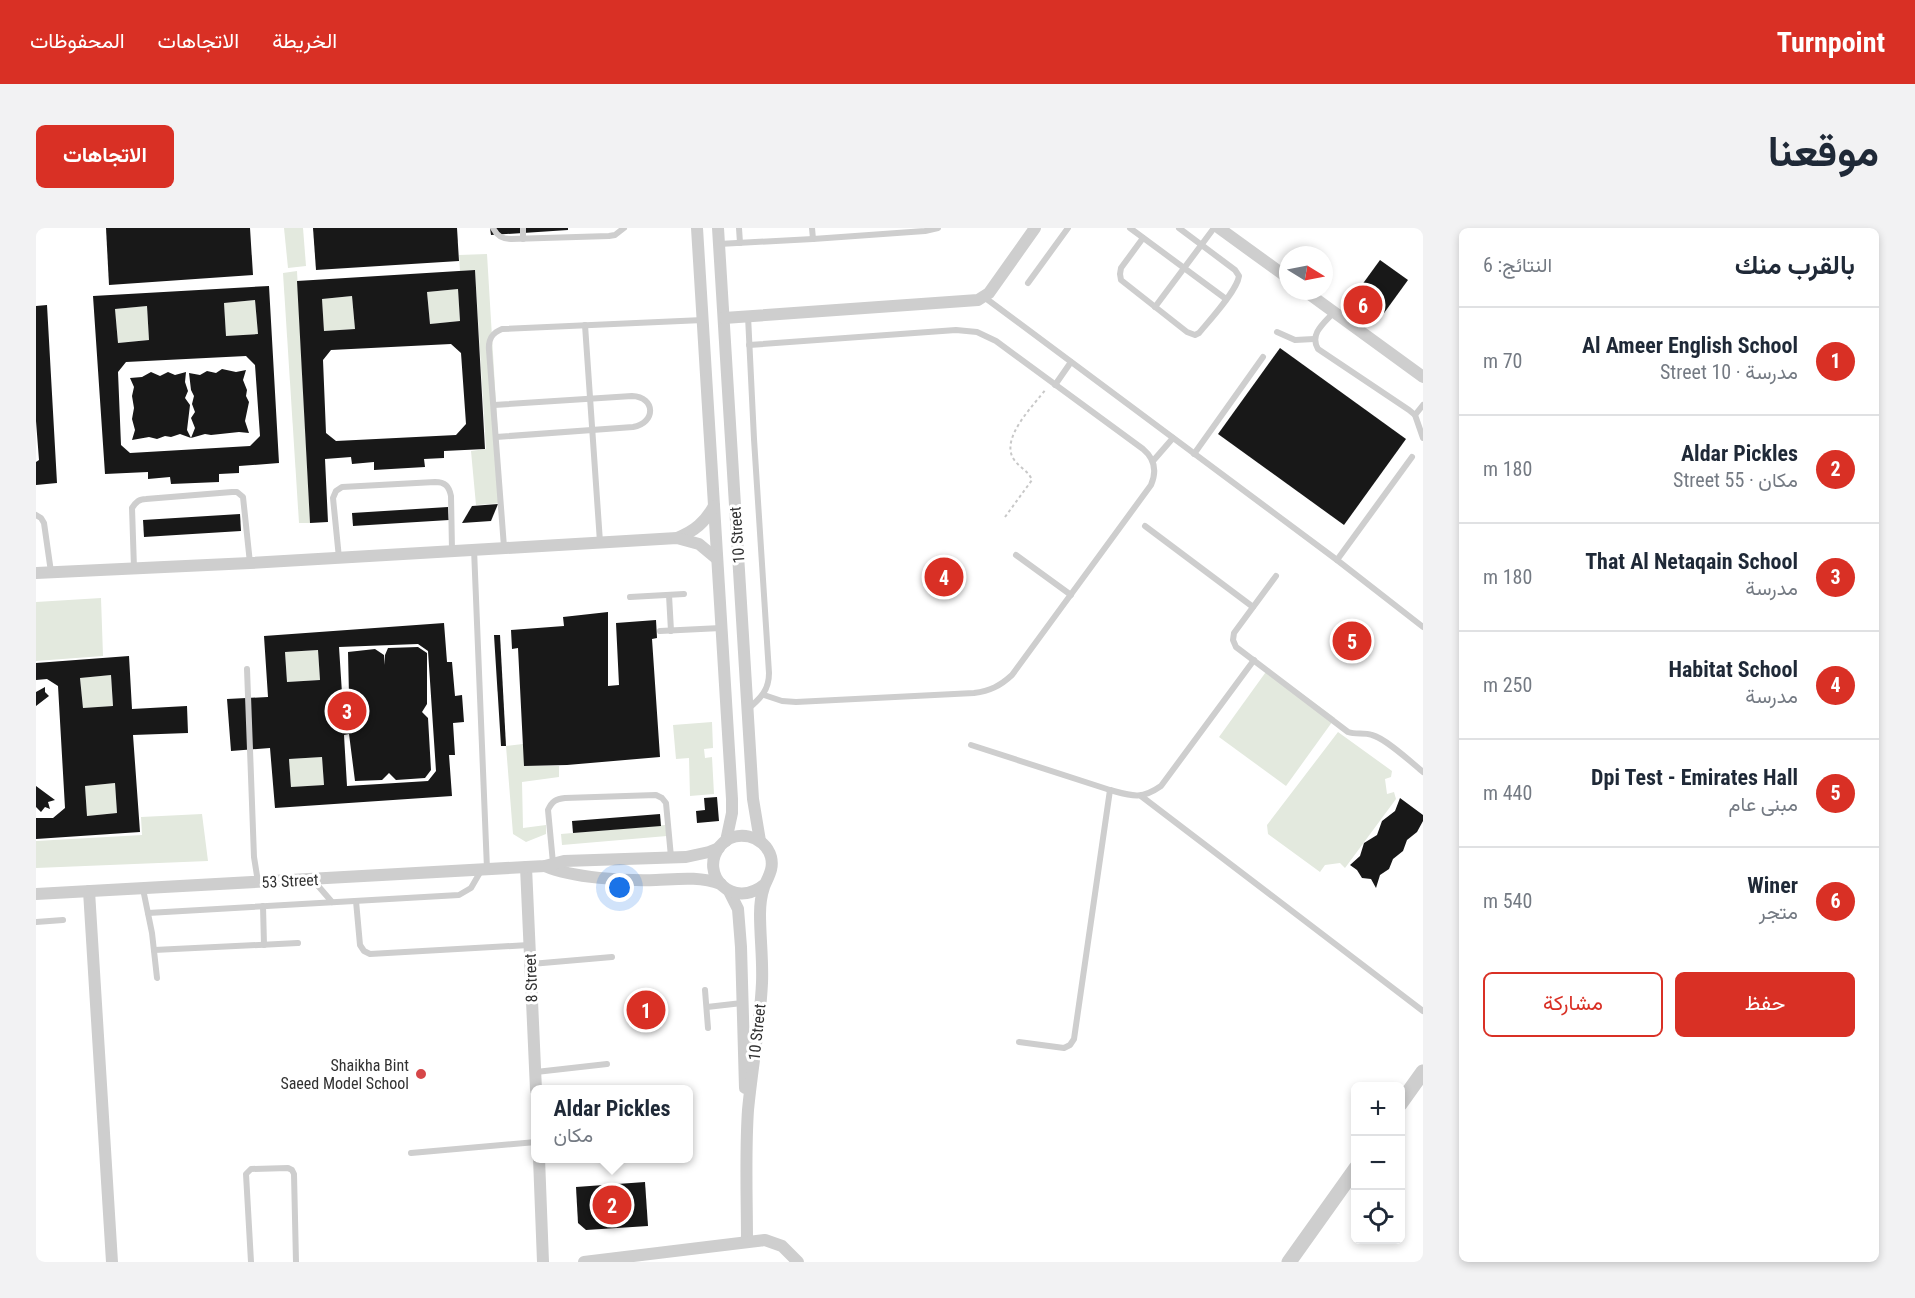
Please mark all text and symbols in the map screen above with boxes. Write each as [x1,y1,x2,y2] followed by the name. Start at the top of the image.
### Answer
[1777,26,1885,59] text: Turnpoint
[30,29,125,53] text: المحفوظات
[158,29,239,53] text: الاتجاهات
[272,29,337,53] text: الخريطة
[36,125,174,188] button: الاتجاهات
[1768,127,1879,176] text: موقعنا
[1279,246,1333,300] north arrow
[1735,250,1855,280] text: بالقرب منك
[1483,253,1552,277] text: النتائج: 6
[1344,282,1382,328] pin: 6
[1582,333,1798,358] text: Al Ameer English School
[1483,349,1522,373] text: 70 m
[1830,349,1841,373] text: 1
[1660,360,1798,384] text: مدرسة · 10 Street
[1681,441,1798,466] text: Aldar Pickles
[1483,457,1532,481] text: 180 m
[1830,457,1841,481] text: 2
[1673,468,1798,492] text: مكان · 55 Street
[726,506,748,564] street label: 10 Street
[1585,549,1798,574] text: That Al Netaqain School
[924,554,964,600] pin: 4
[1483,565,1532,589] text: 180 m
[1830,565,1841,589] text: 3
[1745,576,1798,600] text: مدرسة
[1332,618,1372,664] pin: 5
[1669,657,1798,682] text: Habitat School
[1483,673,1532,697] text: 250 m
[1830,673,1841,697] text: 4
[1745,684,1798,708] text: مدرسة
[328,688,366,734] pin: 3
[1591,765,1798,790] text: Dpi Test - Emirates Hall
[1483,781,1532,805] text: 440 m
[1830,781,1841,805] text: 5
[1729,792,1798,816] text: مبنى عام
[261,870,319,892] street label: 53 Street
[605,873,634,902] your location
[1747,873,1798,898] text: Winer
[1483,889,1532,913] text: 540 m
[1830,889,1841,913] text: 6
[1759,900,1798,924] text: متجر
[521,953,541,1003] street label: 8 Street
[1483,972,1663,1037] button: مشاركة
[1675,972,1855,1037] button: حفظ
[626,988,666,1032] pin: 1
[745,1002,769,1061] street label: 10 Street
[280,1056,409,1093] place label: Shaikha Bint Saeed Model School
[414,1067,428,1081] marker: Shaikha Bint Saeed Model School
[1351,1082,1405,1244] map controls
[1351,1082,1405,1136] button: +
[531,1085,693,1163] popup
[553,1096,671,1121] text: Aldar Pickles
[553,1123,593,1147] text: مكان
[1351,1136,1405,1190] button: −
[592,1182,632,1228] pin: 2
[1351,1190,1405,1244] button: locate

